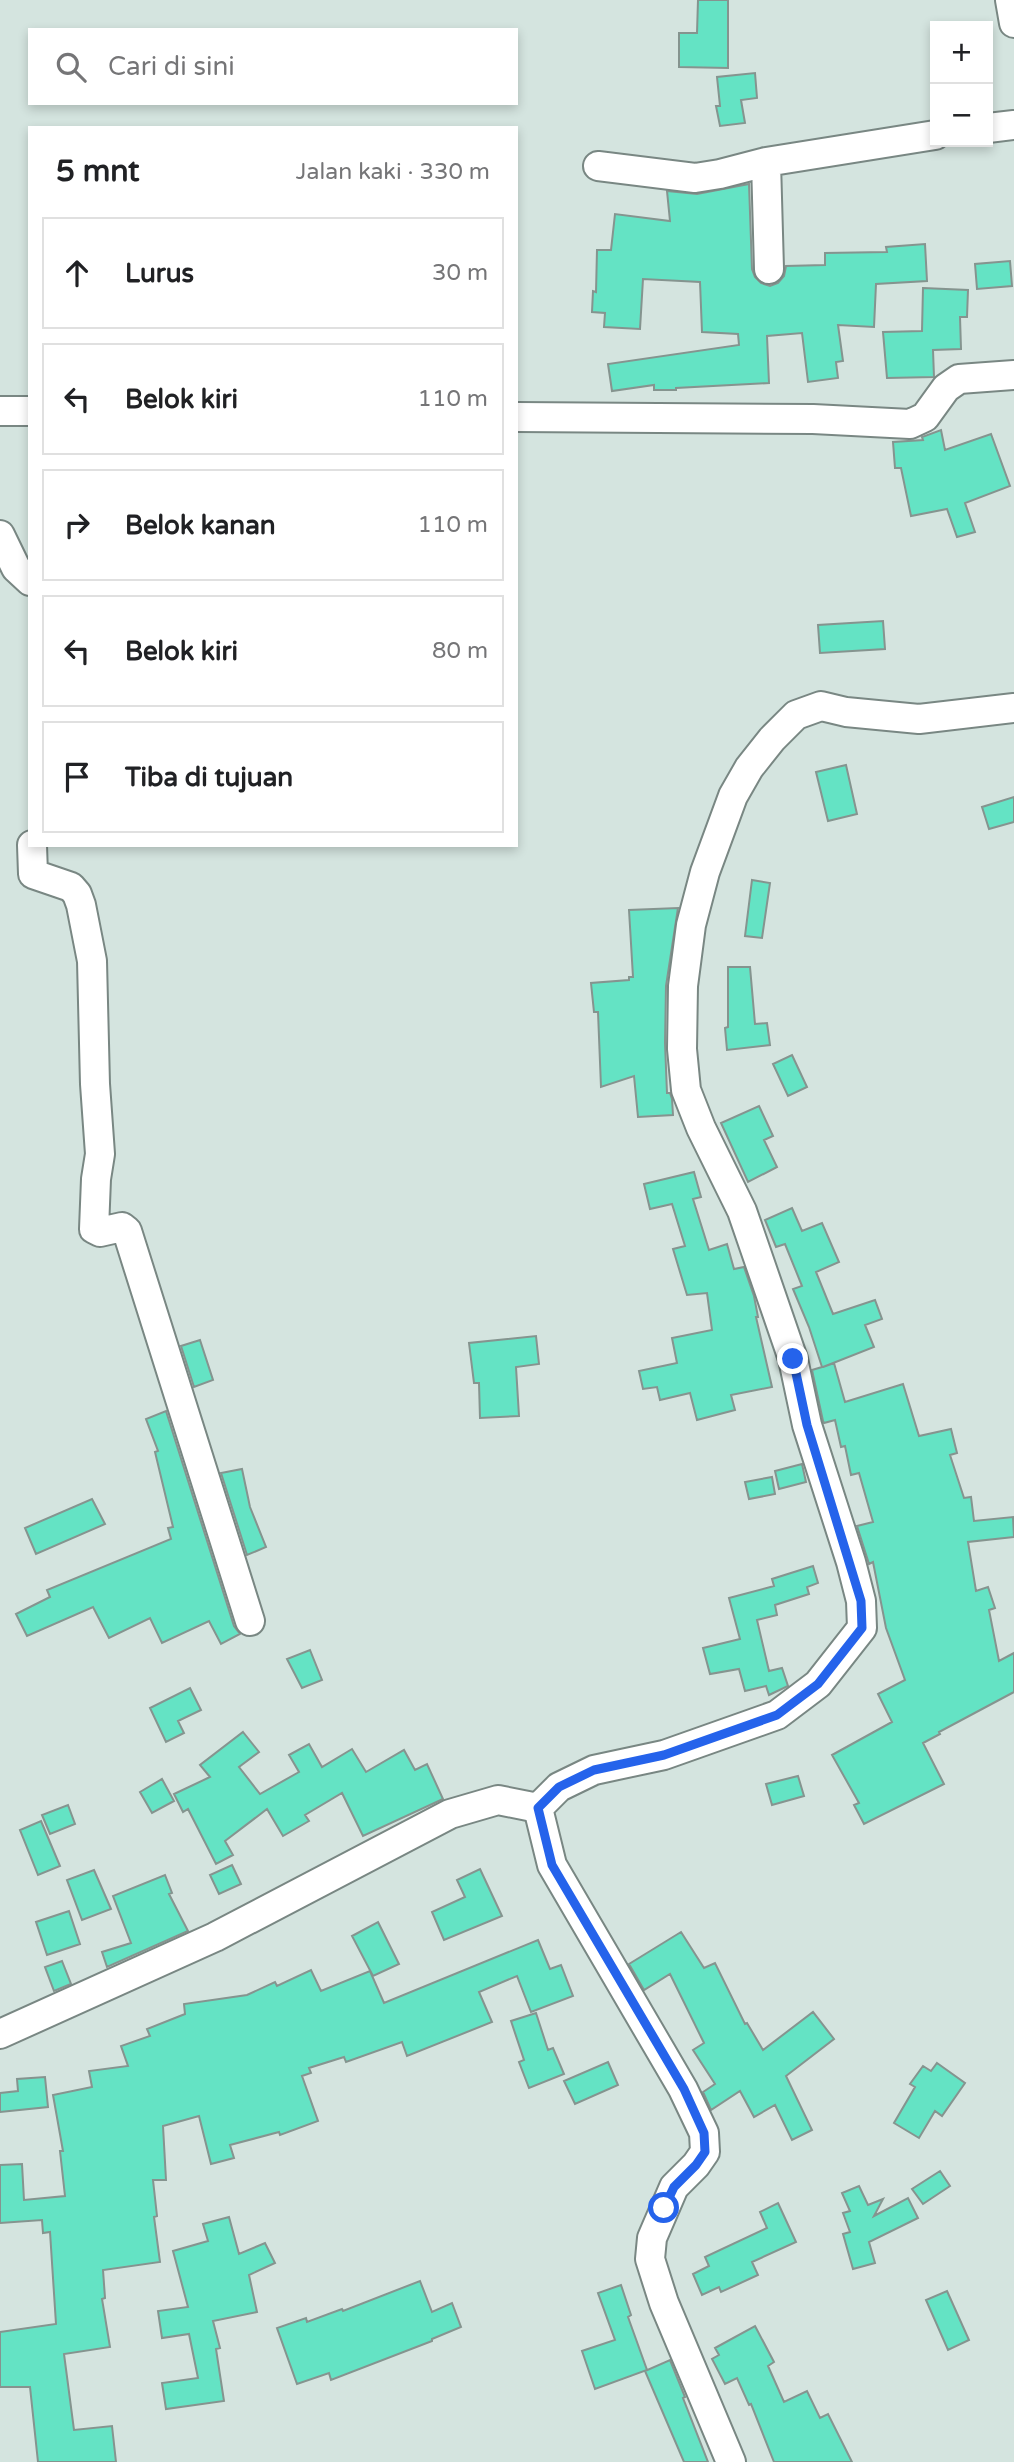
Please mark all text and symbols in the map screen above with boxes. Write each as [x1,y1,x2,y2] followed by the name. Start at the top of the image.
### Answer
[930,21,993,147] map controls
[930,21,993,84] button: +
[28,28,518,105] search box
[52,48,90,86] icon: search
[108,51,235,82] text: Cari di sini
[930,84,993,147] button: −
[56,153,140,190] text: 5 mnt
[296,158,490,186] text: Jalan kaki · 330 m
[58,254,96,292] icon: ahead
[125,258,194,289] text: Lurus
[432,259,488,287] text: 30 m
[58,380,96,418] icon: left
[125,384,238,415] text: Belok kiri
[418,385,488,413] text: 110 m
[58,506,96,544] icon: right
[125,510,276,541] text: Belok kanan
[418,511,488,539] text: 110 m
[58,632,96,670] icon: left
[125,636,238,667] text: Belok kiri
[432,637,488,665] text: 80 m
[58,758,96,796] icon: arrive
[125,762,293,793] text: Tiba di tujuan
[777,1343,808,1374] route end
[648,2192,679,2223] route start

